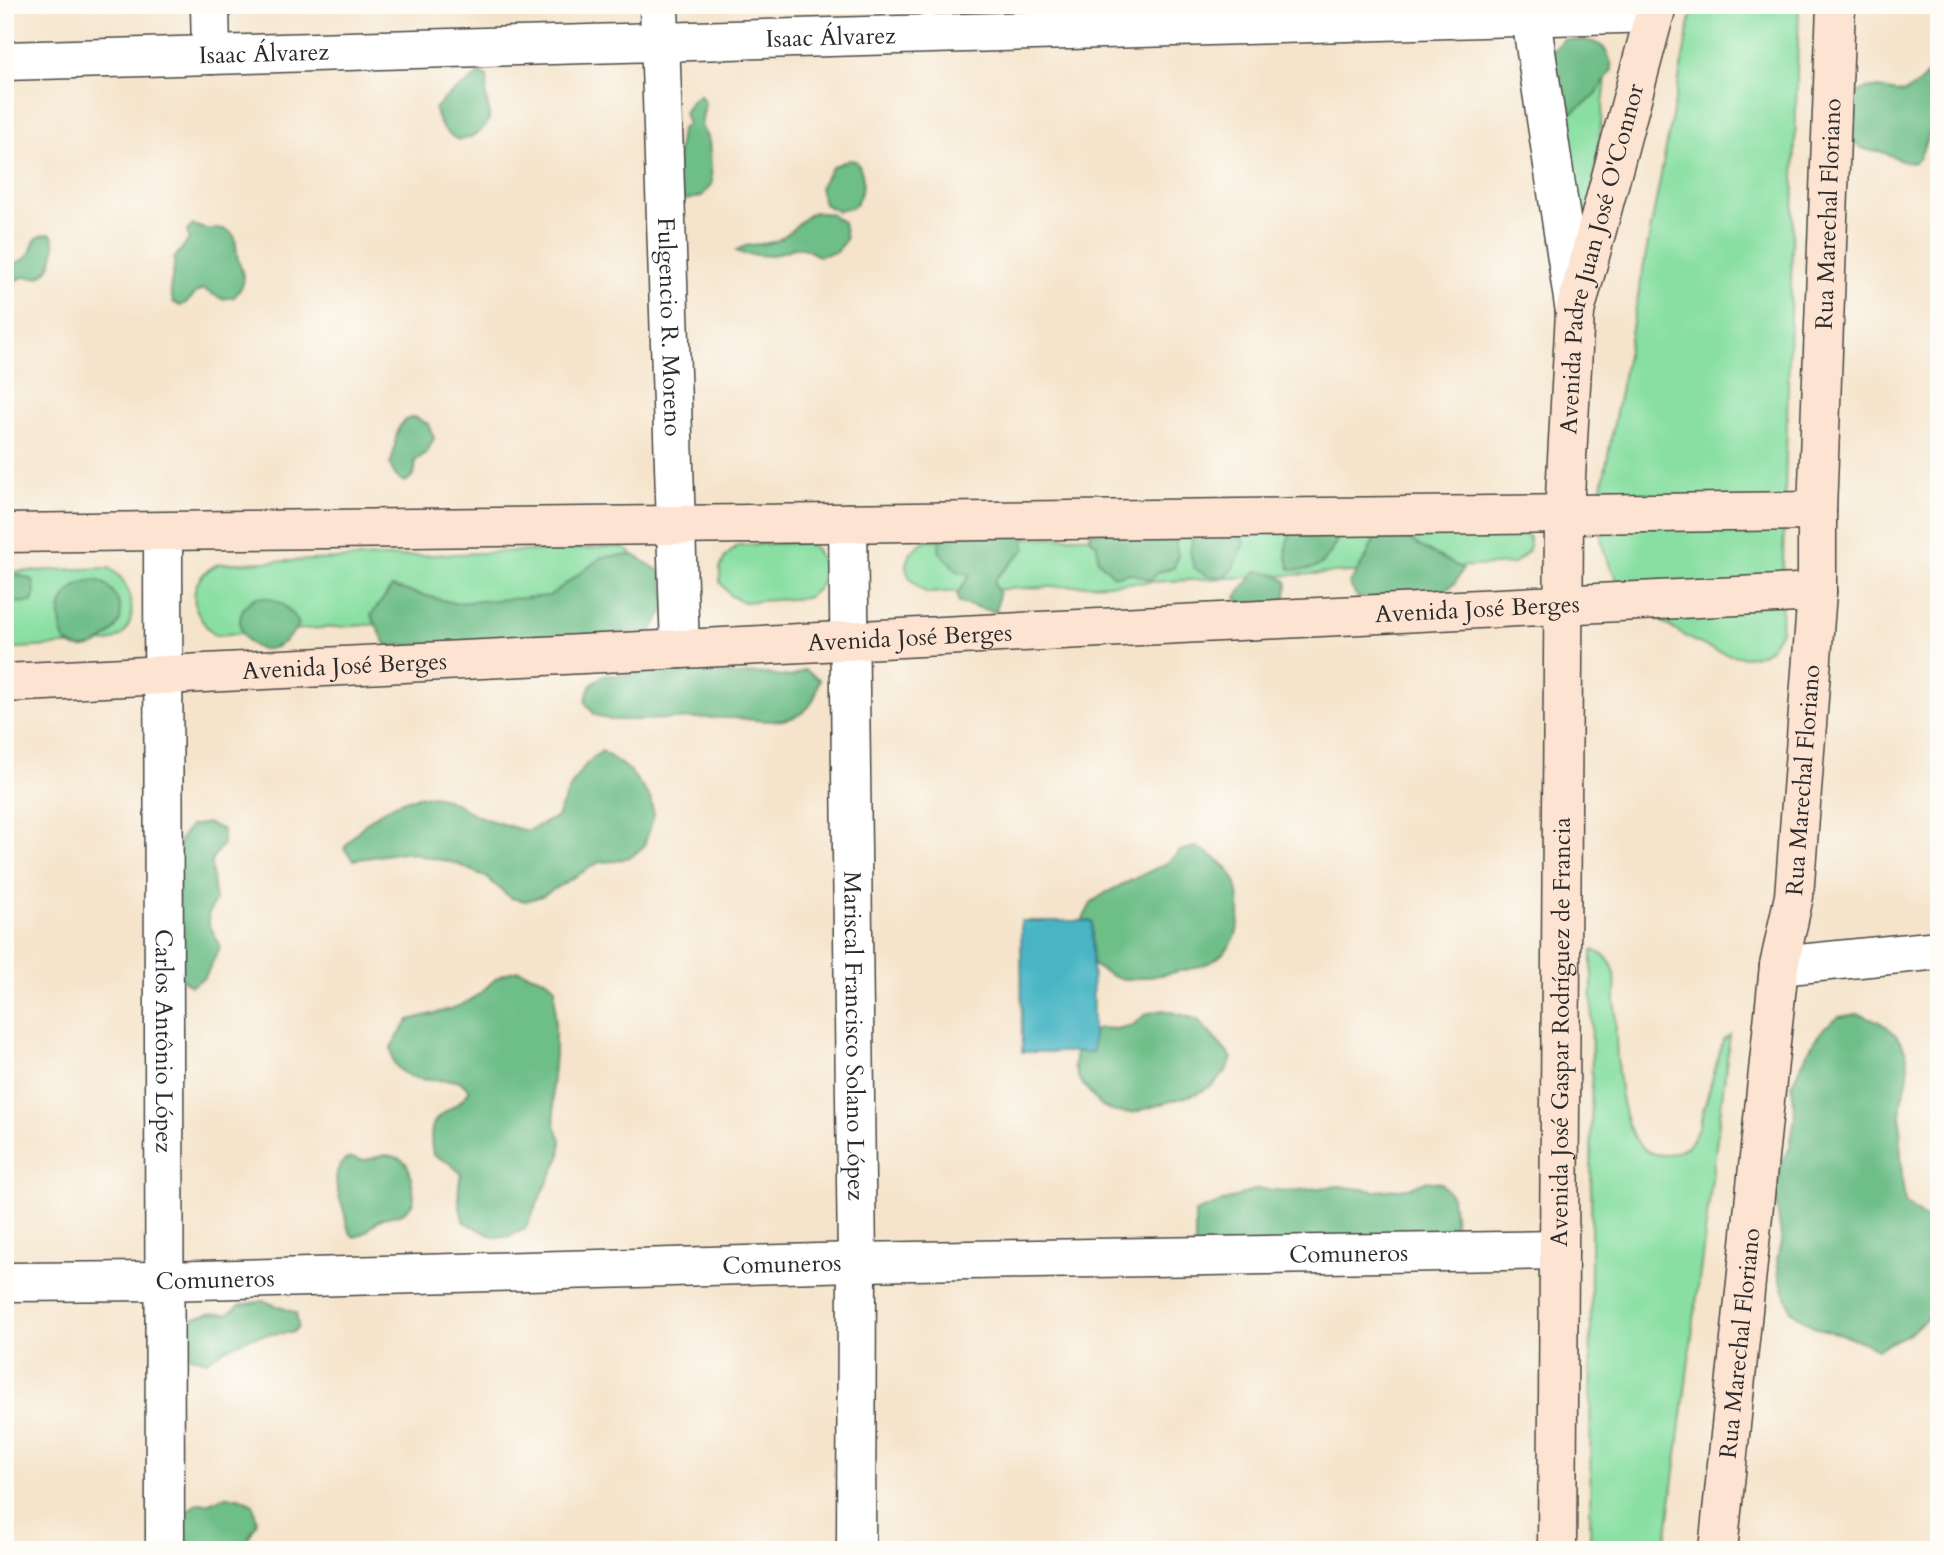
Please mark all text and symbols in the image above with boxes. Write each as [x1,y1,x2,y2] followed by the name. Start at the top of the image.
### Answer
[765,19,897,56] street label: Isaac Álvarez
[198,36,330,72] street label: Isaac Álvarez
[1552,80,1652,435] street label: Avenida Padre Juan José O'Connor
[1808,97,1849,330] street label: Rua Marechal Floriano
[649,217,689,437] street label: Fulgencio R. Moreno
[1374,588,1580,631] street label: Avenida José Berges
[807,616,1013,660] street label: Avenida José Berges
[241,645,448,688] street label: Avenida José Berges
[1778,663,1828,897] street label: Rua Marechal Floriano
[1543,816,1579,1247] street label: Avenida José Gaspar Rodríguez de Francia
[835,871,872,1201] street label: Mariscal Francisco Solano López
[147,929,180,1153] street label: Carlos Antônio López
[1712,1226,1769,1460] street label: Rua Marechal Floriano
[1289,1237,1409,1272] street label: Comuneros
[722,1246,842,1283] street label: Comuneros
[155,1262,275,1298] street label: Comuneros

